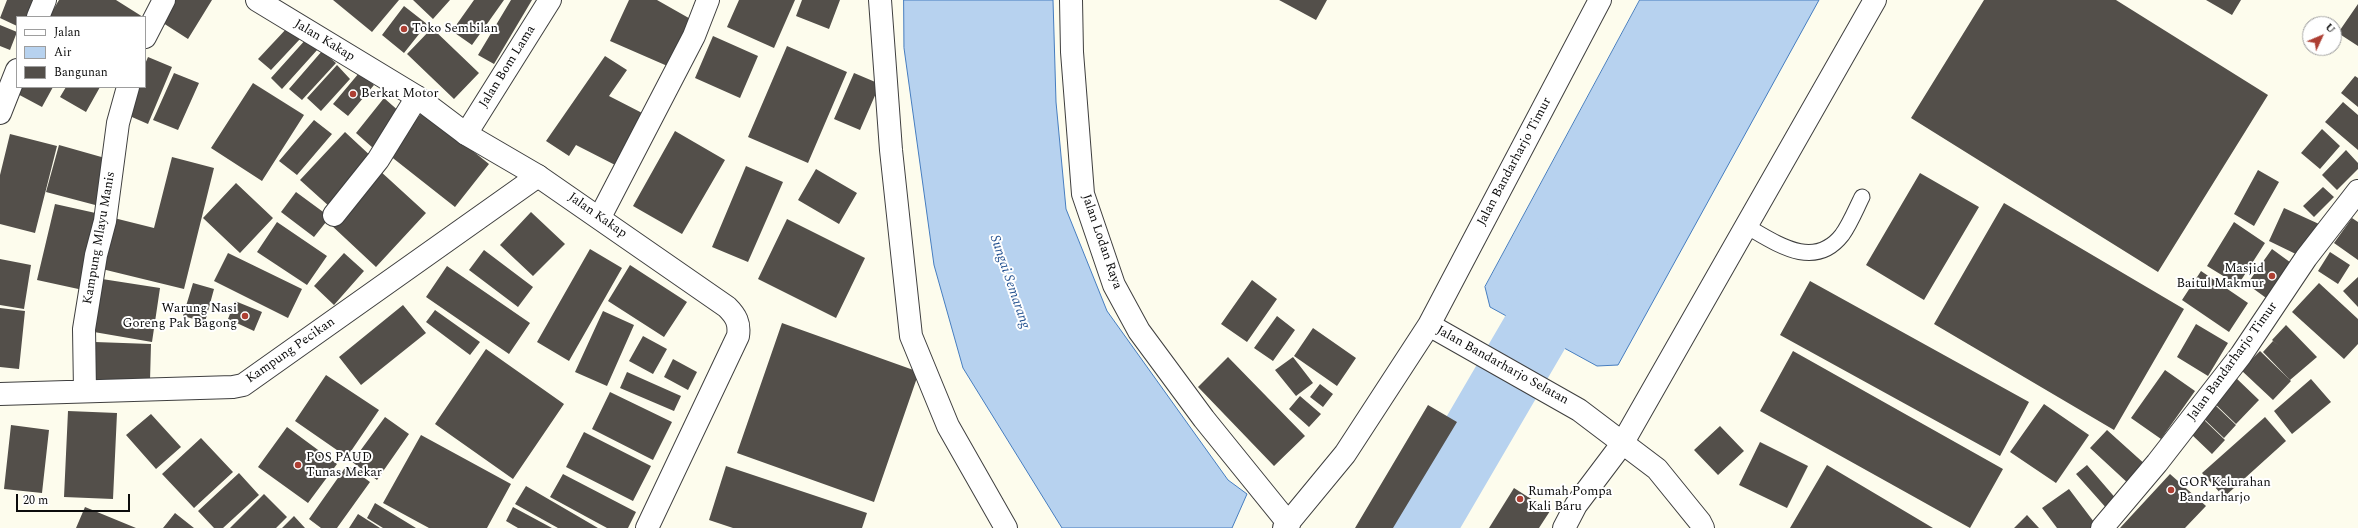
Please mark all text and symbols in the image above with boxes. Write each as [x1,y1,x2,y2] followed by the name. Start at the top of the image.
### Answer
[16,16,146,88] legend
[2302,16,2342,56] north arrow
[291,17,357,65] street label: Jalan Kakap
[2321,19,2340,37] text: U
[412,21,498,37] place label: Toko Sembilan
[54,23,81,42] text: Jalan
[476,23,540,111] street label: Jalan Bom Lama
[399,24,409,34] marker: Toko Sembilan
[54,43,72,62] text: Air
[54,63,108,82] text: Bangunan
[361,86,439,102] place label: Berkat Motor
[348,89,358,99] marker: Berkat Motor
[1475,95,1555,229] street label: Jalan Bandarharjo Timur
[81,170,119,306] street label: Kampung Mlayu Manis
[565,190,629,242] street label: Jalan Kakap
[1077,193,1125,291] street label: Jalan Lodan Raya
[985,233,1033,331] water label: Sungai Semarang
[2176,261,2264,292] place label: Masjid Baitul Makmur
[2267,271,2277,281] marker: Masjid Baitul Makmur
[2185,300,2281,424] street label: Jalan Bandarharjo Timur
[122,301,237,332] place label: Warung Nasi Goreng Pak Bagong
[240,311,250,321] marker: Warung Nasi Goreng Pak Bagong
[244,315,338,387] street label: Kampung Pecikan
[1433,323,1571,409] street label: Jalan Bandarharjo Selatan
[306,450,382,481] place label: POS PAUD Tunas Mekar
[293,460,303,470] marker: POS PAUD Tunas Mekar
[2179,475,2271,506] place label: GOR Kelurahan Bandarharjo
[1528,484,1612,515] place label: Rumah Pompa Kali Baru
[2166,485,2176,495] marker: GOR Kelurahan Bandarharjo
[18,486,132,512] scale bar
[23,491,48,510] text: 20 m
[1515,494,1525,504] marker: Rumah Pompa Kali Baru

